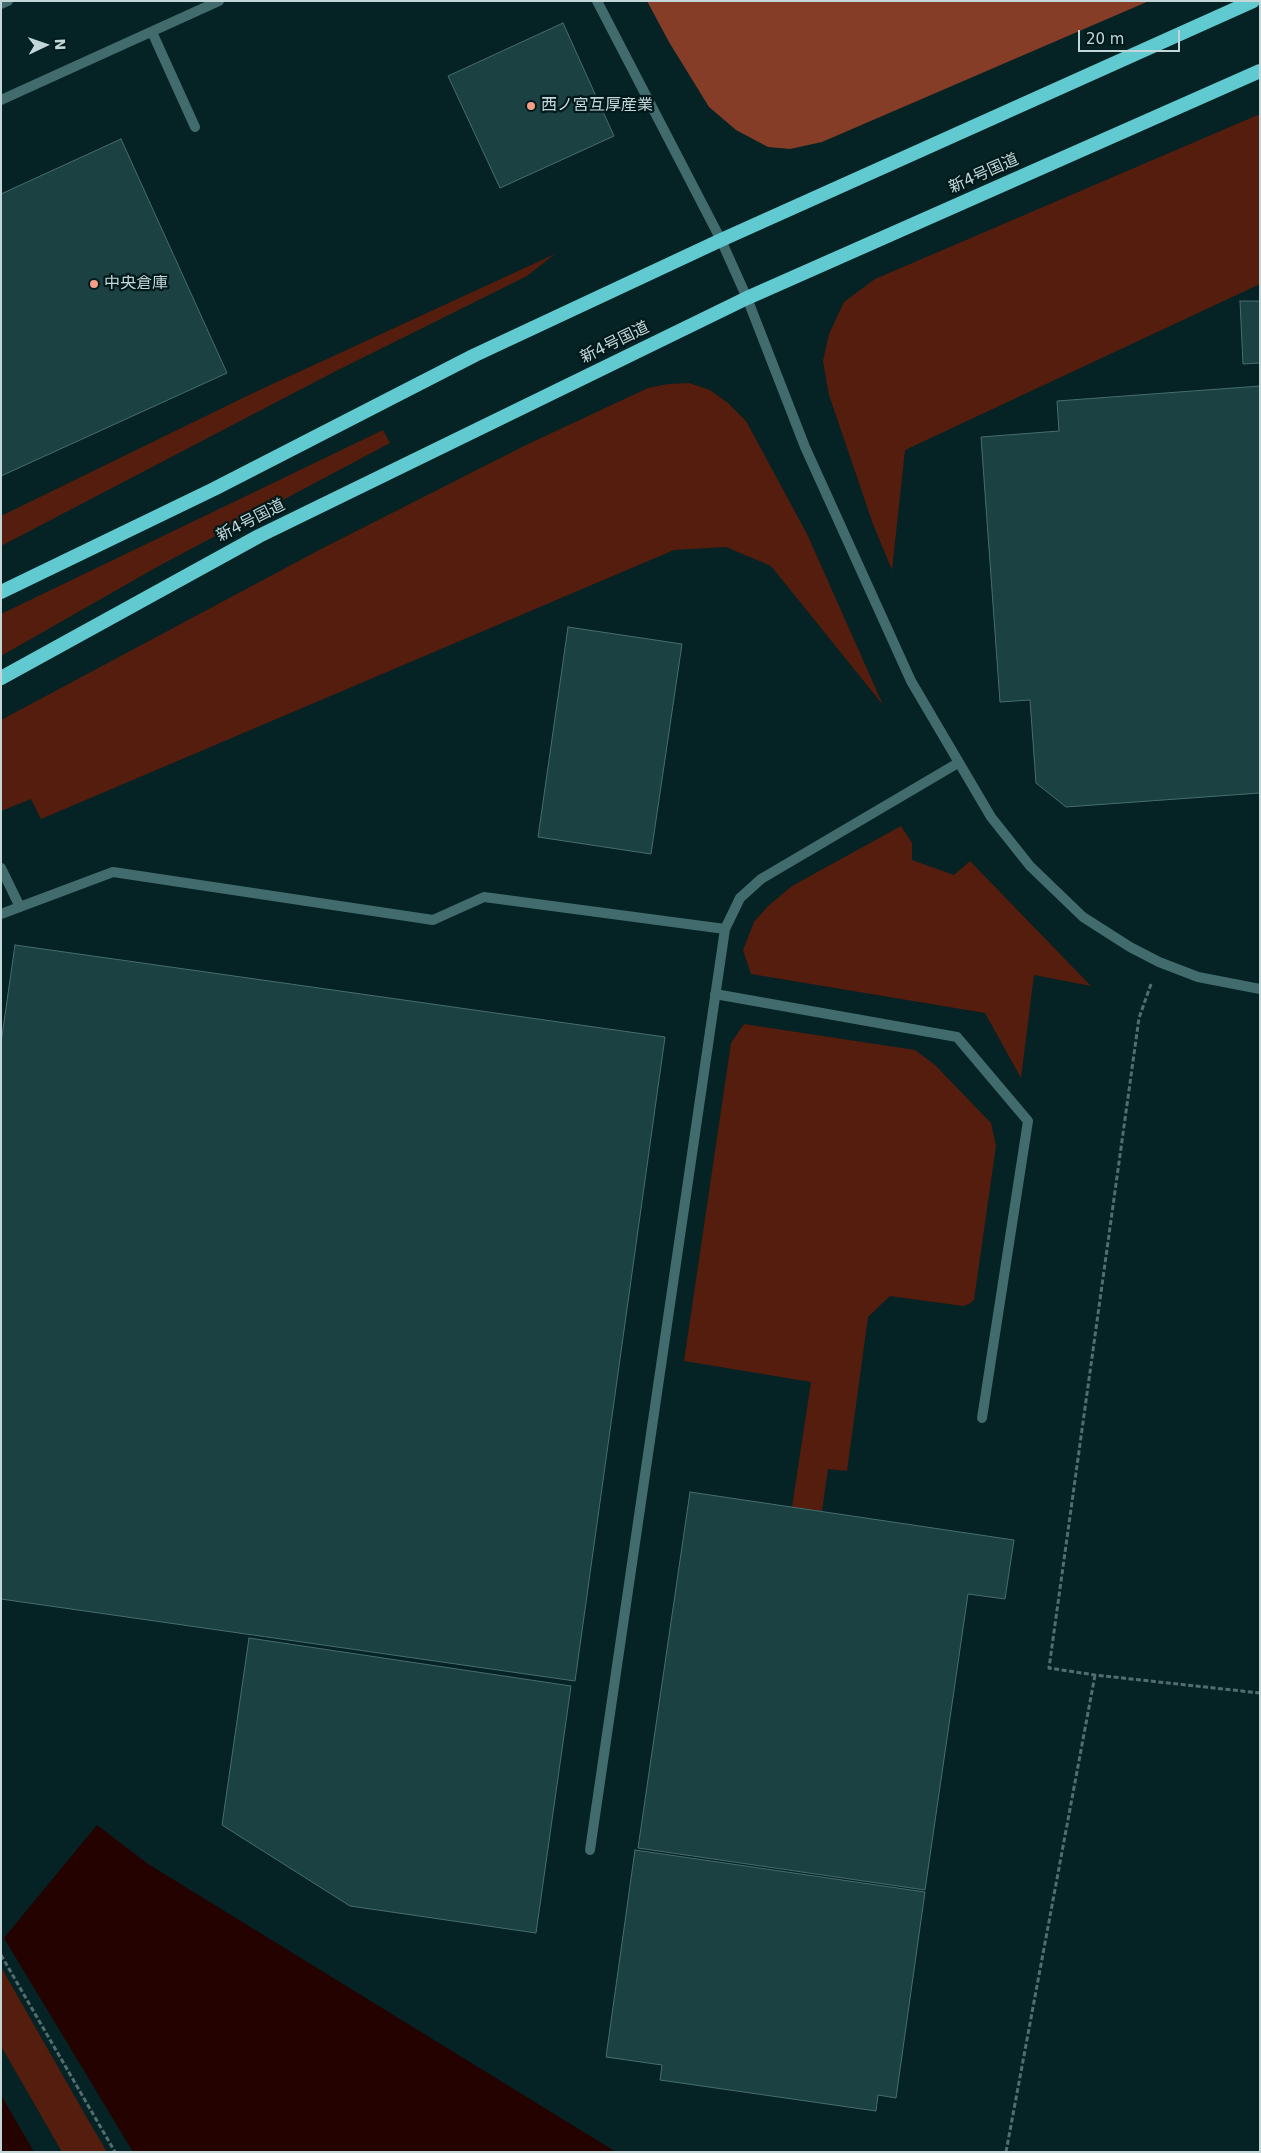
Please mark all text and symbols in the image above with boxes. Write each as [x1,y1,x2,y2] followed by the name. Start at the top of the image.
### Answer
[20,20,70,70] north arrow
[1081,20,1184,52] scale bar
[1086,30,1124,48] text: 20 m
[52,38,68,50] text: N
[541,96,653,116] place label: 西ノ宮互厚産業
[525,100,537,112] marker: 西ノ宮互厚産業
[946,150,1022,198] street label: 新4号国道
[104,274,168,294] place label: 中央倉庫
[88,278,100,290] marker: 中央倉庫
[577,318,653,368] street label: 新4号国道
[214,496,288,546] street label: 新4号国道

